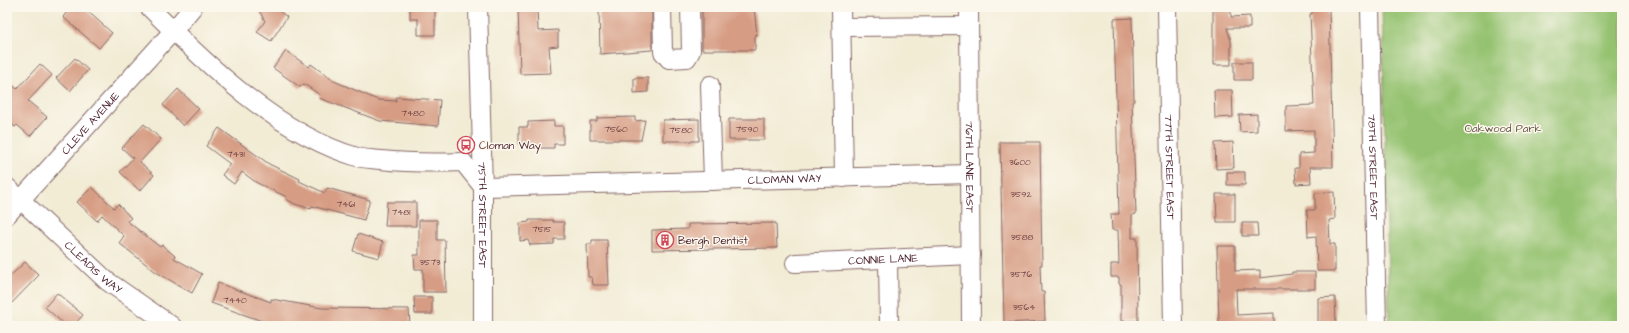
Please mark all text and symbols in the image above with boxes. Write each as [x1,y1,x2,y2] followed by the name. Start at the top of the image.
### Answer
[58,88,123,158] street label: CLEVE AVENUE
[401,107,425,120] house number: 7480
[1161,114,1178,220] street label: 77TH STREET EAST
[1364,114,1382,220] street label: 78TH STREET EAST
[962,121,977,213] street label: 76TH LANE EAST
[1465,121,1541,136] park label: Oakwood Park
[604,123,628,136] house number: 7560
[736,123,759,136] house number: 7590
[669,124,693,137] house number: 7580
[456,135,476,155] bus stop icon: Cloman Way
[479,138,541,154] place label: Cloman Way
[227,148,245,161] house number: 7431
[1009,156,1031,169] house number: 3600
[474,162,490,268] street label: 75TH STREET EAST
[748,171,822,188] street label: CLOMAN WAY
[1010,188,1032,201] house number: 3592
[337,198,355,211] house number: 7461
[392,206,410,219] house number: 7481
[532,223,552,236] house number: 7515
[655,230,675,250] building icon: Bergh Dentist
[1011,231,1033,244] house number: 3588
[678,233,749,249] place label: Bergh Dentist
[61,238,125,297] street label: CLEADIS WAY
[848,250,919,269] street label: CONNIE LANE
[419,256,441,269] house number: 3573
[1010,268,1032,281] house number: 3576
[223,294,247,307] house number: 7440
[1013,301,1035,314] house number: 3564

